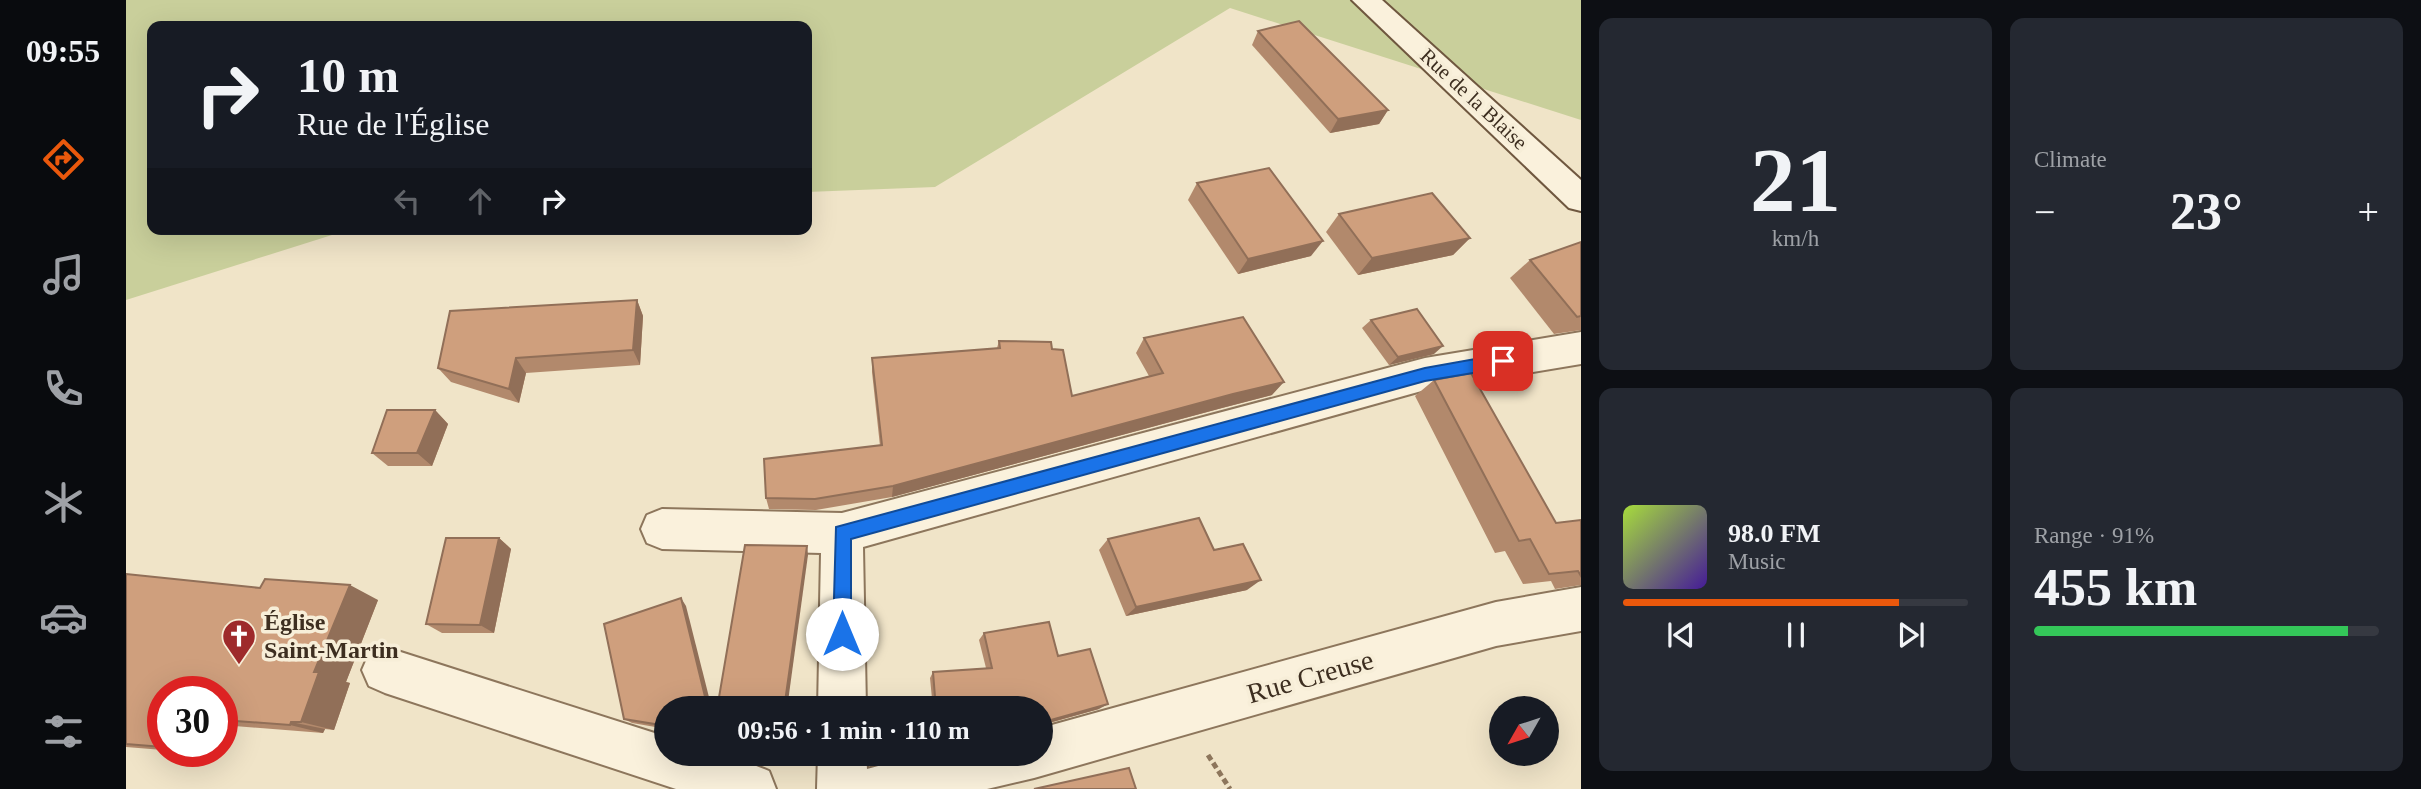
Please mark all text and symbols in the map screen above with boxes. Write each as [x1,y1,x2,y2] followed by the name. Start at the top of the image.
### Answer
[26,33,100,69] text: 09:55
[1416,43,1532,155] street label: Rue de la Blaise
[297,48,399,103] text: 10 m
[182,49,273,140] icon: right
[297,106,489,142] text: Rue de l'Église
[1750,130,1841,231] text: 21
[39,135,88,184] icon: directions
[2034,147,2107,172] text: Climate
[388,182,426,220] icon: left
[461,182,499,220] icon: ahead
[534,182,572,220] icon: right
[2170,183,2243,240] text: 23°
[2034,191,2055,233] text: −
[2358,191,2379,233] text: +
[1772,226,1819,251] text: km/h
[39,250,88,299] icon: music
[1473,331,1533,391] pin
[1484,342,1522,380] icon: arrive
[39,364,88,413] icon: phone
[39,478,88,527] icon: climate
[1728,519,1820,548] text: 98.0 FM
[2034,523,2154,548] text: Range · 91%
[1728,549,1786,574] text: Music
[2034,559,2197,616] text: 455 km
[39,593,88,642] icon: car
[805,597,879,671] position arrow
[264,609,399,663] place label: Église Saint-Martin
[1662,616,1700,654] icon: previous
[1777,616,1815,654] icon: pause
[1892,616,1930,654] icon: next
[220,617,258,666] church icon: Église Saint-Martin
[1243,644,1377,709] street label: Rue Creuse
[147,676,238,767] speed limit sign: 30
[1489,696,1559,766] north arrow
[1489,696,1559,766] map controls
[39,707,88,756] icon: filters
[737,716,970,745] text: 09:56 · 1 min · 110 m

